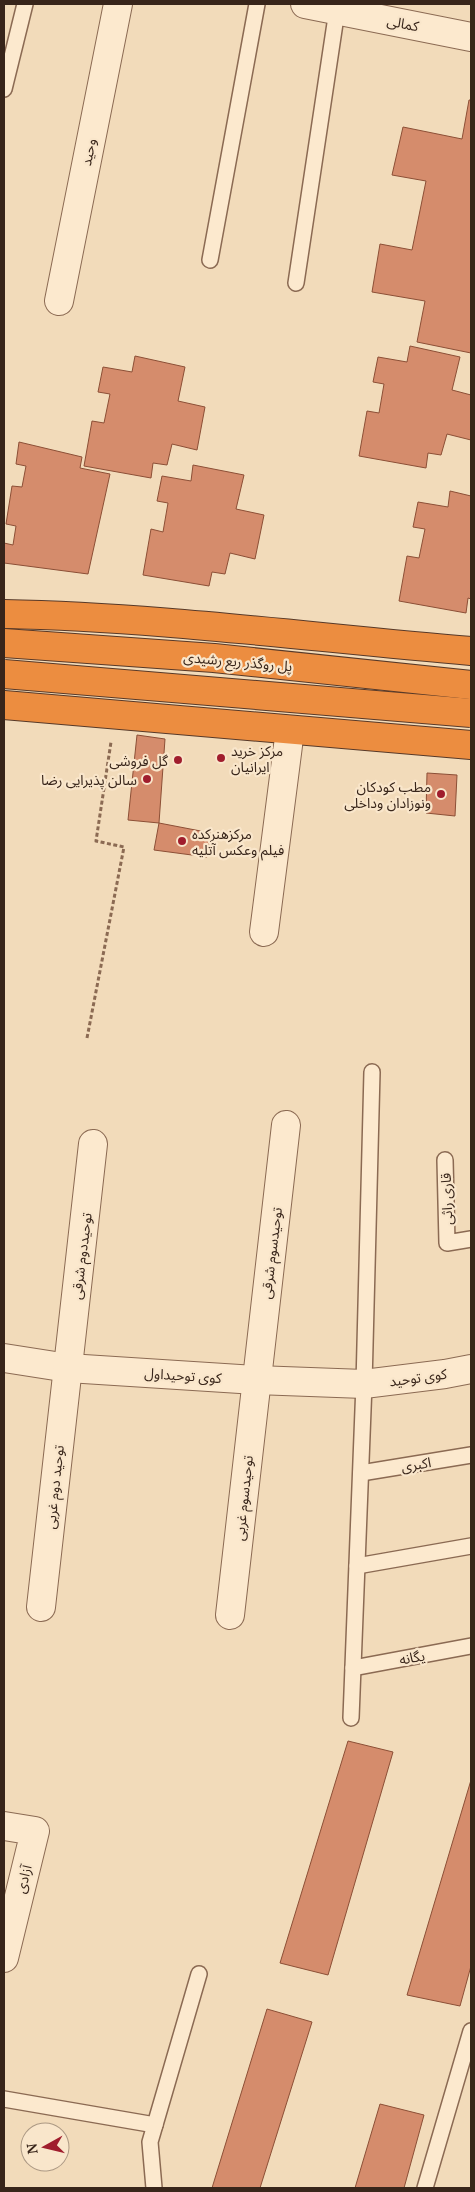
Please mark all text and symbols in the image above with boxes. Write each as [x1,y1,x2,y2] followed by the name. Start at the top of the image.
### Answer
[386,11,421,35] street label: کمالی
[76,137,100,167] street label: وحید
[183,647,293,677] street label: پل روگذر ربع رشیدی
[231,741,283,776] place label: مرکز خرید ایرانیان
[109,751,168,770] place label: گل فروشی
[215,752,227,764] marker: مرکز خرید ایرانیان
[172,754,184,766] marker: گل فروشی
[41,770,137,790] place label: سالن پذیرایی رضا
[141,773,153,785] marker: سالن پذیرایی رضا
[344,777,431,812] place label: مطب کودکان ونوزادان وداخلی
[435,788,447,800] marker: مطب کودکان ونوزادان وداخلی
[192,824,284,861] place label: مرکزهنرکده فیلم وعکس آتلیه
[176,835,188,847] marker: مرکزهنرکده فیلم وعکس آتلیه
[436,1173,456,1225] street label: قاری راثی
[256,1206,288,1300] street label: توحیدسوم شرقی
[66,1211,98,1301] street label: توحیددوم شرقی
[144,1363,223,1387] street label: کوی توحیداول
[388,1364,448,1390] street label: کوی توحید
[40,1444,70,1530] street label: توحید دوم غربی
[400,1452,432,1476] street label: اکبری
[229,1454,259,1542] street label: توحیدسوم غربی
[398,1645,426,1669] street label: یگانه
[10,1862,36,1895] street label: آزادی
[20,2122,70,2172] north arrow
[21,2142,42,2155] text: N

